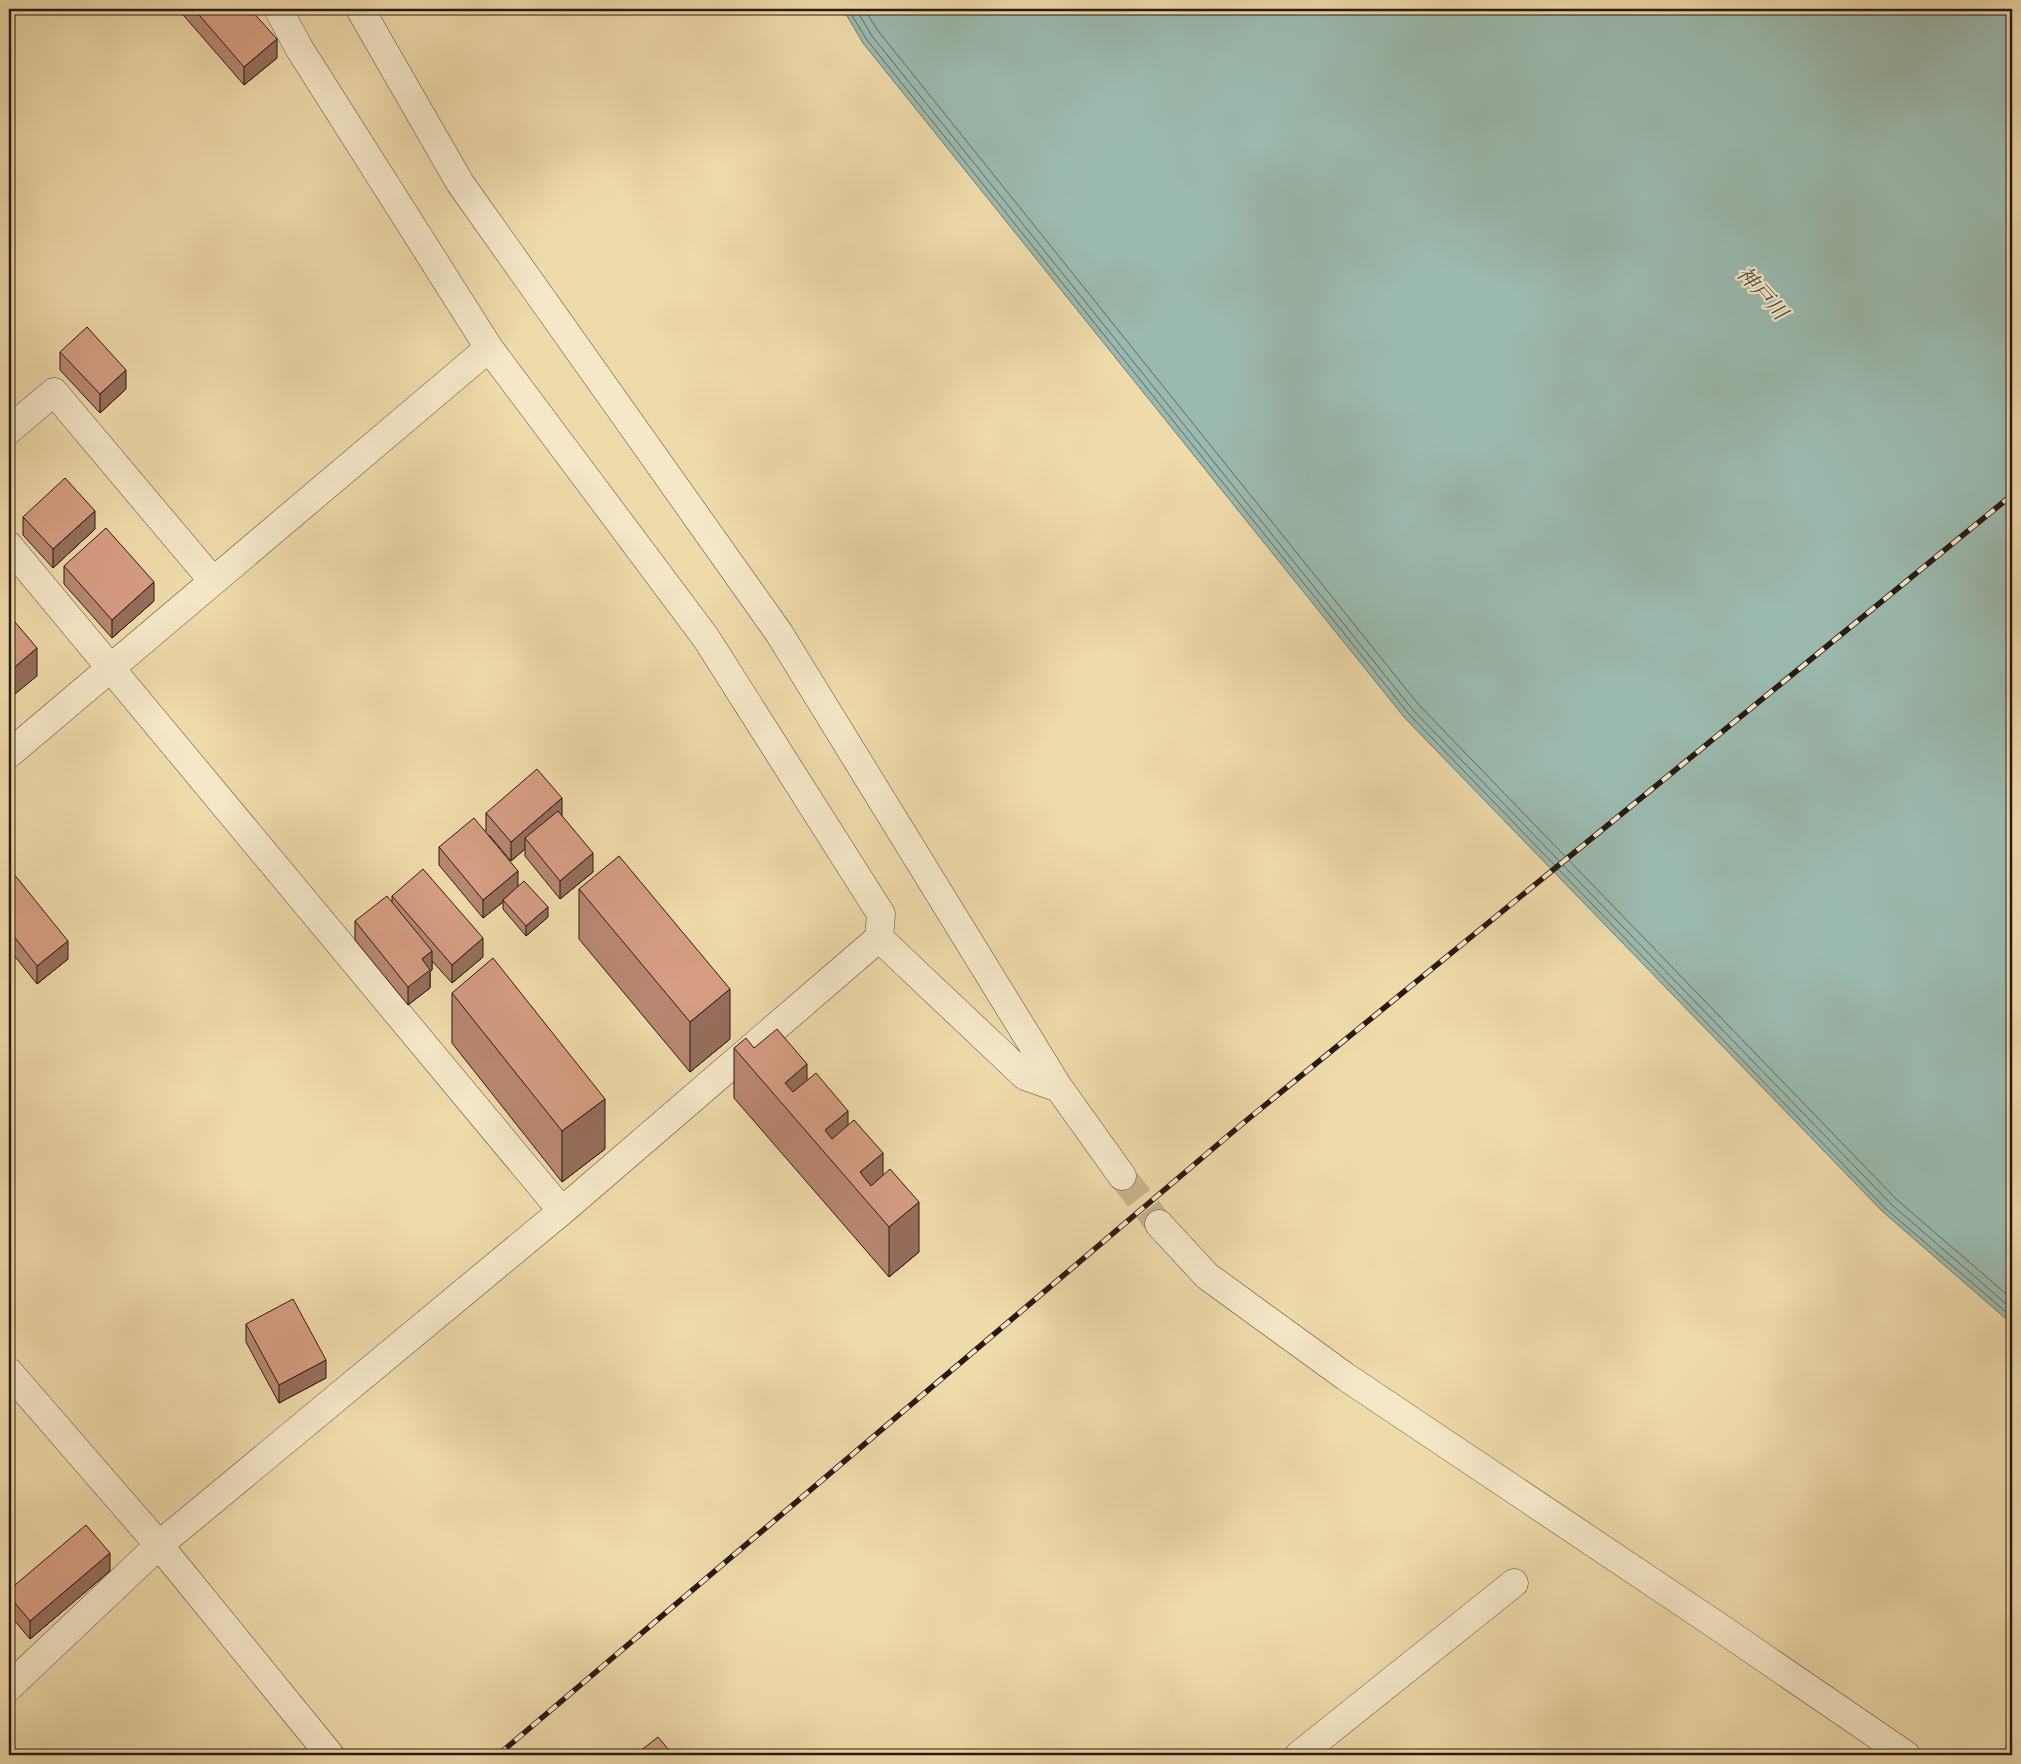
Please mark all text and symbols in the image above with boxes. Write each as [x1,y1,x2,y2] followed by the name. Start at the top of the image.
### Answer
[1730,262,1793,328] water label: 神戸川

